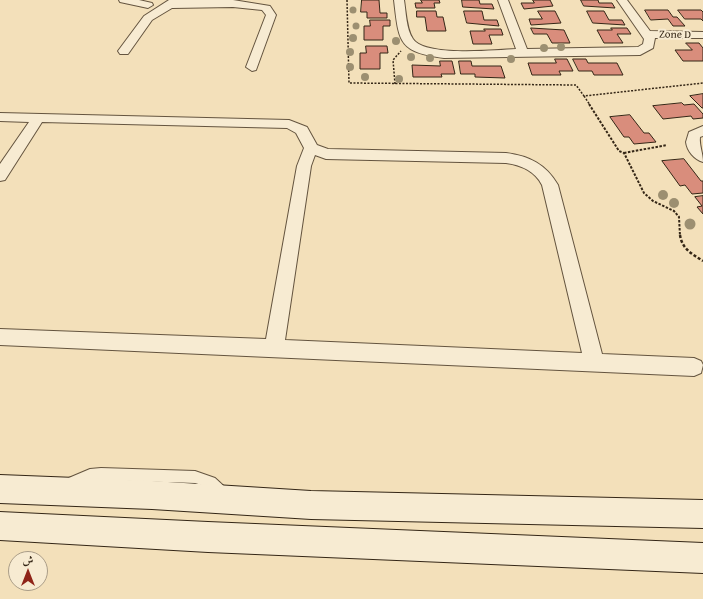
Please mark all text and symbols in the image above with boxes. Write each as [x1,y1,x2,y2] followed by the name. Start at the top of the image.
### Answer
[659,28,691,42] street label: Zone D
[8,551,48,591] north arrow
[23,552,33,568] text: ش

